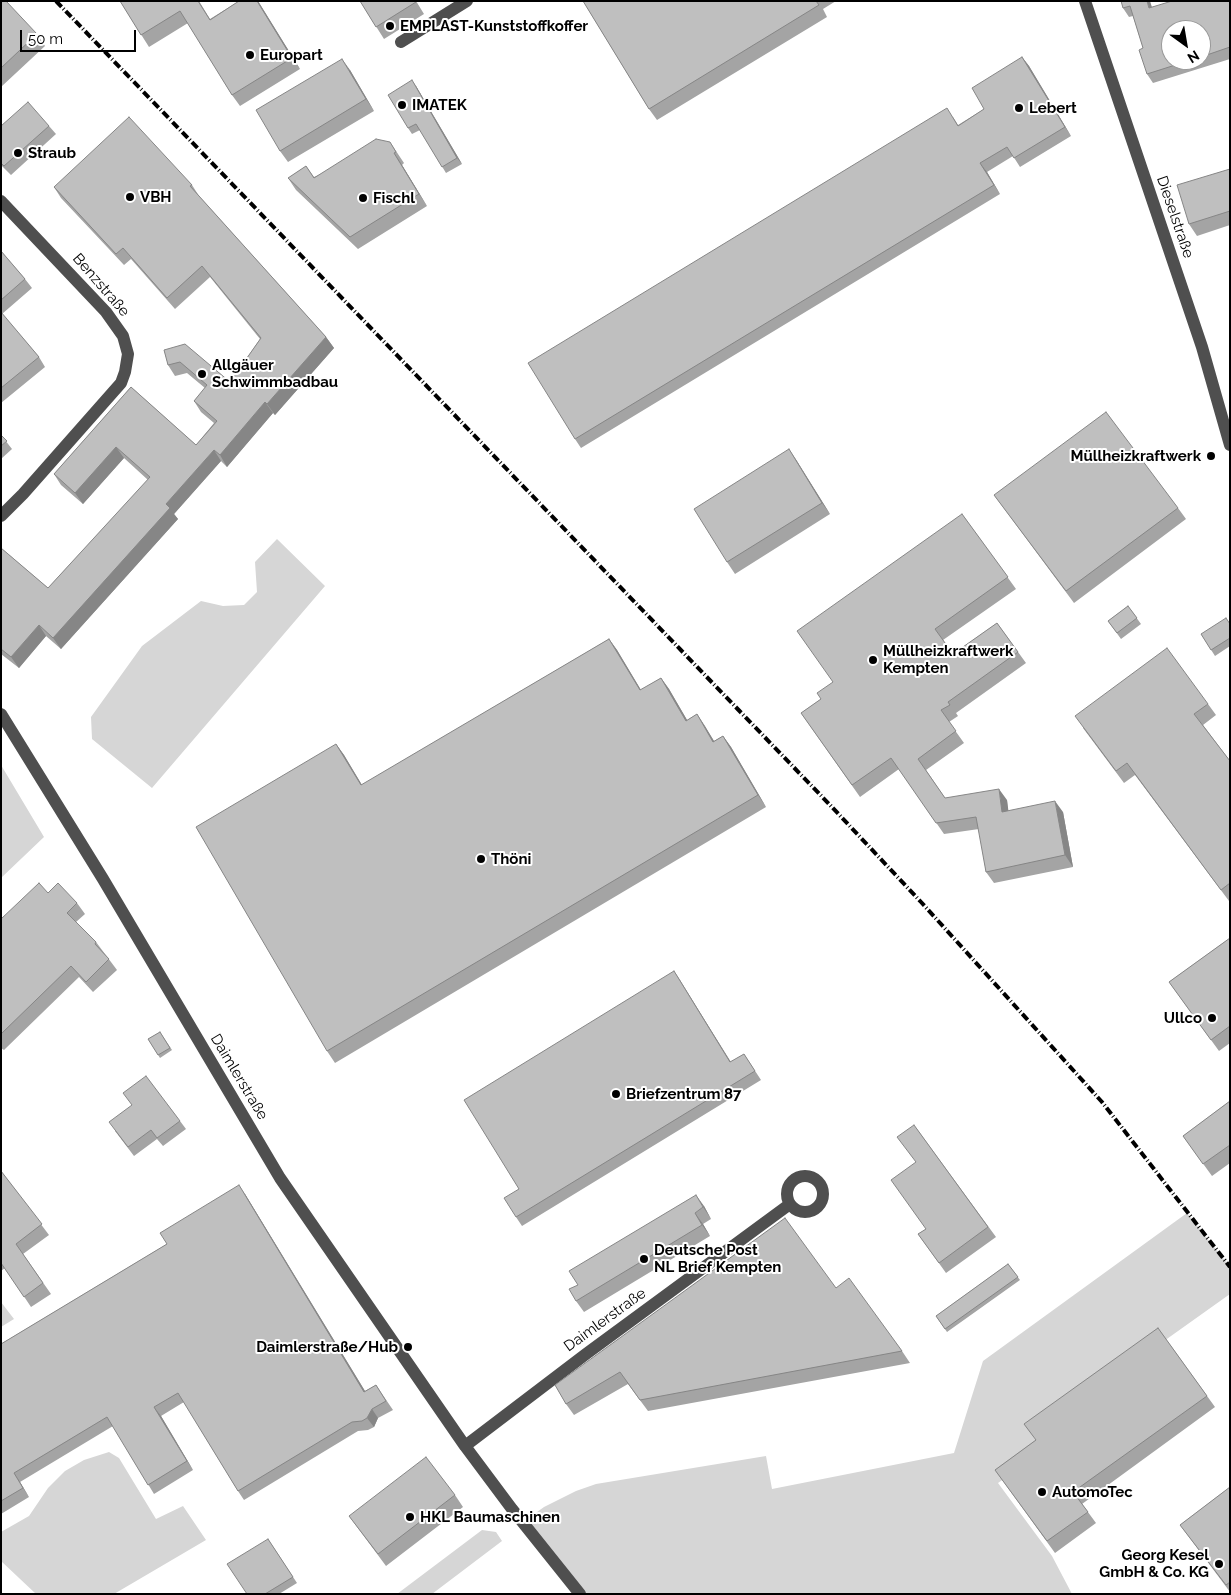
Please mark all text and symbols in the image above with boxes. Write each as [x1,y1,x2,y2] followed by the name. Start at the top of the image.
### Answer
[400,17,588,35] place label: EMPLAST-Kunststoffkoffer
[22,20,139,52] scale bar
[384,20,396,32] marker: EMPLAST-Kunststoffkoffer
[1161,20,1211,70] north arrow
[28,30,63,48] text: 50 m
[260,46,323,64] place label: Europart
[1185,47,1202,66] text: N
[244,49,256,61] marker: Europart
[412,96,467,114] place label: IMATEK
[396,99,408,111] marker: IMATEK
[1029,99,1077,117] place label: Lebert
[1013,102,1025,114] marker: Lebert
[28,144,76,162] place label: Straub
[12,147,24,159] marker: Straub
[1153,174,1197,260] street label: Dieselstraße
[140,188,172,206] place label: VBH
[373,189,415,207] place label: Fischl
[124,191,136,203] marker: VBH
[357,192,369,204] marker: Fischl
[69,250,133,320] street label: Benzstraße
[212,356,338,391] place label: Allgäuer Schwimmbadbau
[196,368,208,380] marker: Allgäuer Schwimmbadbau
[1071,447,1201,465] place label: Müllheizkraftwerk
[1205,450,1217,462] marker: Müllheizkraftwerk
[883,642,1013,677] place label: Müllheizkraftwerk Kempten
[867,654,879,666] marker: Müllheizkraftwerk Kempten
[491,850,531,868] place label: Thöni
[475,853,487,865] marker: Thöni
[1164,1009,1202,1027] place label: Ullco
[1206,1012,1218,1024] marker: Ullco
[206,1031,272,1123] street label: Daimlerstraße
[626,1085,741,1103] place label: Briefzentrum 87
[610,1088,622,1100] marker: Briefzentrum 87
[654,1241,781,1276] place label: Deutsche Post NL Brief Kempten
[638,1253,650,1265] marker: Deutsche Post NL Brief Kempten
[561,1284,649,1356] street label: Daimlerstraße
[256,1338,398,1356] place label: Daimlerstraße/Hub
[402,1341,414,1353] marker: Daimlerstraße/Hub
[1052,1483,1133,1501] place label: AutomoTec
[1036,1486,1048,1498] marker: AutomoTec
[420,1508,560,1526] place label: HKL Baumaschinen
[404,1511,416,1523] marker: HKL Baumaschinen
[1099,1546,1209,1581] place label: Georg Kesel GmbH & Co. KG
[1213,1558,1225,1570] marker: Georg Kesel GmbH & Co. KG

